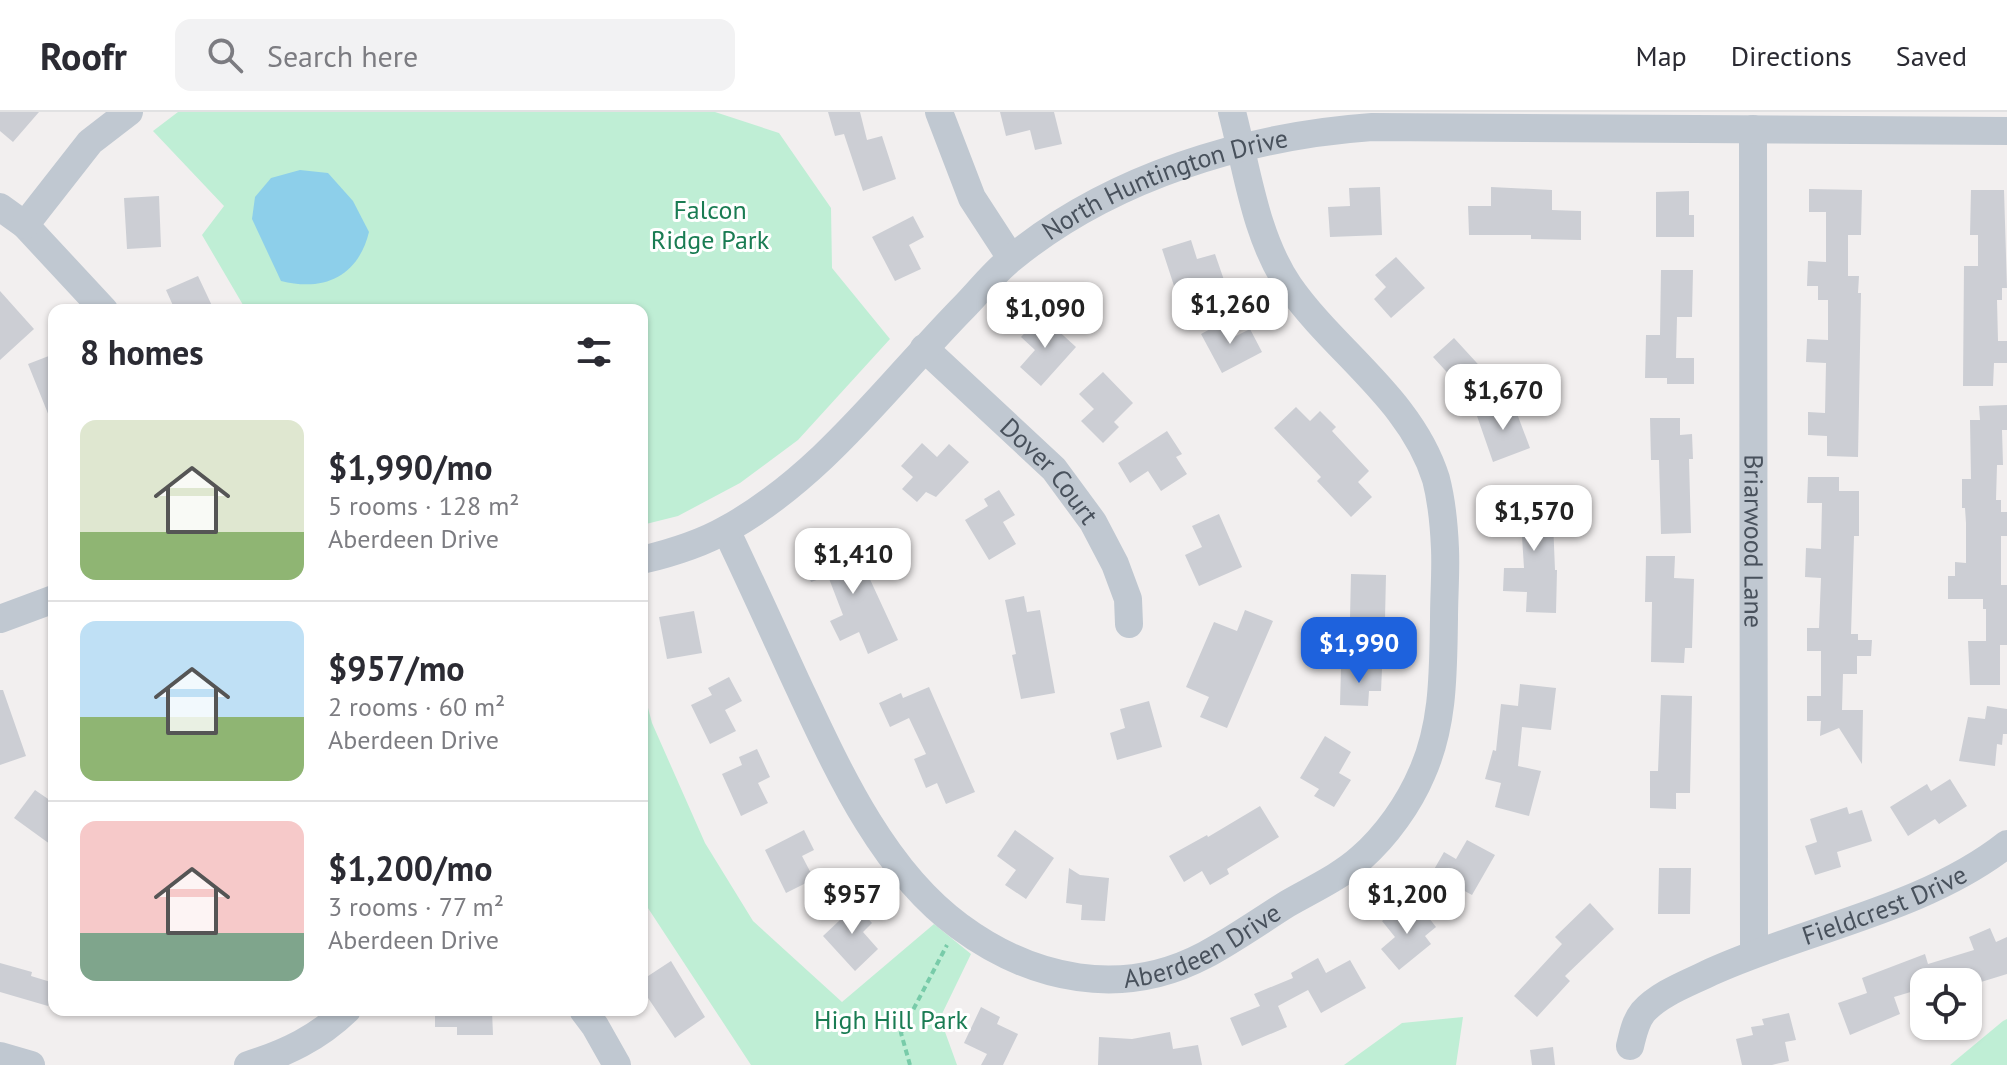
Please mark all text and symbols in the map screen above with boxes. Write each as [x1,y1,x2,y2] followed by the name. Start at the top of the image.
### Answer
[175,19,735,91] search box
[40,31,127,80] text: Roofr
[203,33,247,77] icon: search
[267,36,418,75] text: Search here
[1636,37,1687,74] text: Map
[1731,37,1852,74] text: Directions
[1896,37,1967,74] text: Saved
[1035,121,1291,247] street label: North Huntington Drive
[651,193,770,256] park label: Falcon Ridge Park
[1165,278,1295,346] pin: $1,260
[980,282,1110,350] pin: $1,090
[1190,287,1270,320] text: $1,260
[1005,291,1085,324] text: $1,090
[80,330,204,374] text: 8 homes
[572,330,616,374] icon: filters
[1438,364,1568,432] pin: $1,670
[1463,373,1543,406] text: $1,670
[994,410,1106,531] street label: Dover Court
[328,445,492,489] text: $1,990/mo
[144,452,240,548] icon: home
[1737,454,1771,628] street label: Briarwood Lane
[1469,485,1599,553] pin: $1,570
[328,489,520,522] text: 5 rooms · 128 m²
[1494,494,1574,527] text: $1,570
[328,522,499,555] text: Aberdeen Drive
[788,528,918,596] pin: $1,410
[813,537,893,570] text: $1,410
[1294,617,1424,685] pin: $1,990
[1319,626,1399,659] text: $1,990
[328,646,465,690] text: $957/mo
[144,653,240,749] icon: home
[328,690,505,723] text: 2 rooms · 60 m²
[328,723,499,756] text: Aberdeen Drive
[328,846,492,890] text: $1,200/mo
[144,853,240,949] icon: home
[1798,857,1972,952] street label: Fieldcrest Drive
[805,868,899,936] pin: $957
[1342,868,1472,936] pin: $1,200
[823,877,881,910] text: $957
[1367,877,1447,910] text: $1,200
[328,890,504,923] text: 3 rooms · 77 m²
[1122,896,1287,995] street label: Aberdeen Drive
[328,923,499,956] text: Aberdeen Drive
[1910,968,1982,1040] map controls
[1910,968,1982,1040] button: locate
[814,1003,969,1036] park label: High Hill Park

